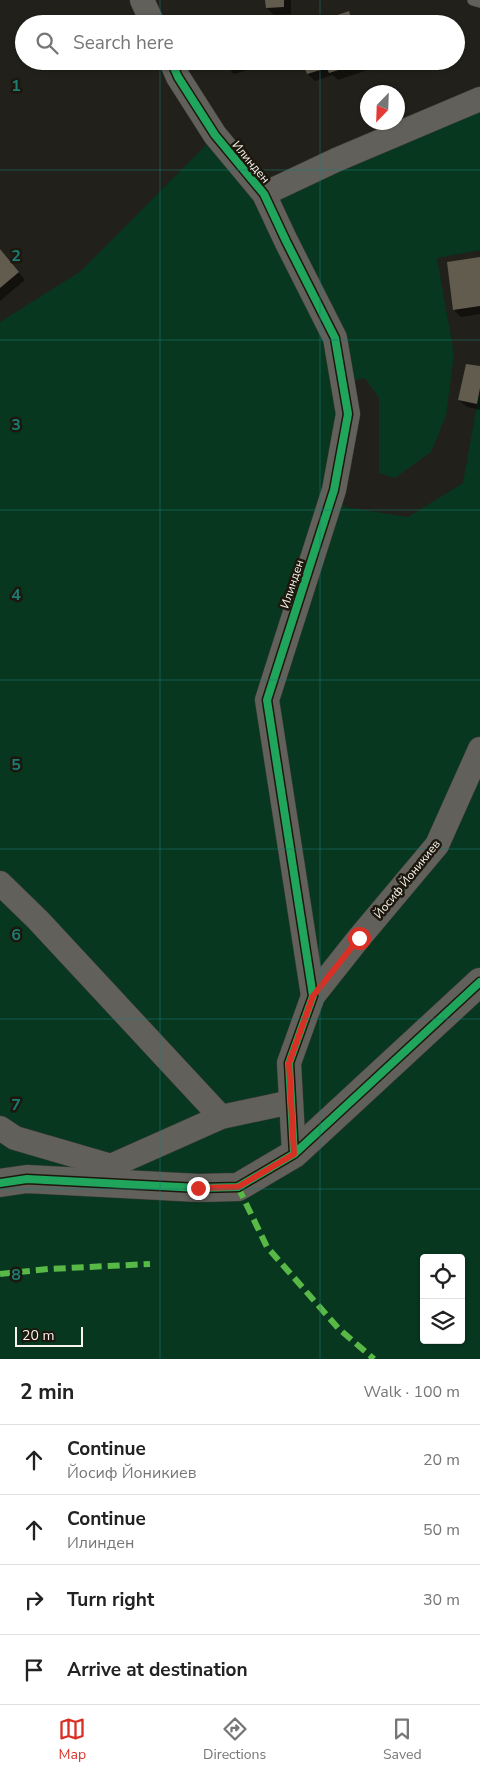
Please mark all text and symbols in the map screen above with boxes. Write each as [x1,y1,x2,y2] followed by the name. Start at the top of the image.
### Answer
[15,15,465,70] search box
[33,29,61,57] icon: search
[73,30,174,56] text: Search here
[11,75,21,97] text: 1
[360,85,405,130] north arrow
[229,138,273,186] street label: Илинден
[11,245,21,267] text: 2
[11,414,21,436] text: 3
[277,558,307,610] street label: Илинден
[11,584,21,606] text: 4
[11,754,21,776] text: 5
[370,836,444,922] street label: Йосиф Йоникиев
[11,924,21,946] text: 6
[348,927,371,950] route start
[11,1094,21,1116] text: 7
[187,1177,210,1200] route end
[420,1254,465,1344] map controls
[420,1254,465,1299] button: locate
[11,1264,21,1286] text: 8
[420,1299,465,1344] button: layers
[15,1324,82,1347] scale bar
[22,1326,54,1345] text: 20 m
[20,1378,74,1406] text: 2 min
[364,1381,460,1403] text: Walk · 100 m
[67,1436,146,1462] text: Continue
[20,1446,48,1474] icon: ahead
[423,1449,460,1471] text: 20 m
[67,1462,196,1484] text: Йосиф Йоникиев
[67,1506,146,1532] text: Continue
[20,1516,48,1544] icon: ahead
[423,1519,460,1541] text: 50 m
[67,1532,134,1554] text: Илинден
[20,1586,48,1614] icon: right
[67,1587,154,1613] text: Turn right
[423,1589,460,1611] text: 30 m
[20,1656,48,1684] icon: arrive
[67,1657,248,1683] text: Arrive at destination
[58,1715,86,1764] tab: Map
[203,1715,266,1764] tab: Directions
[383,1715,422,1764] tab: Saved

